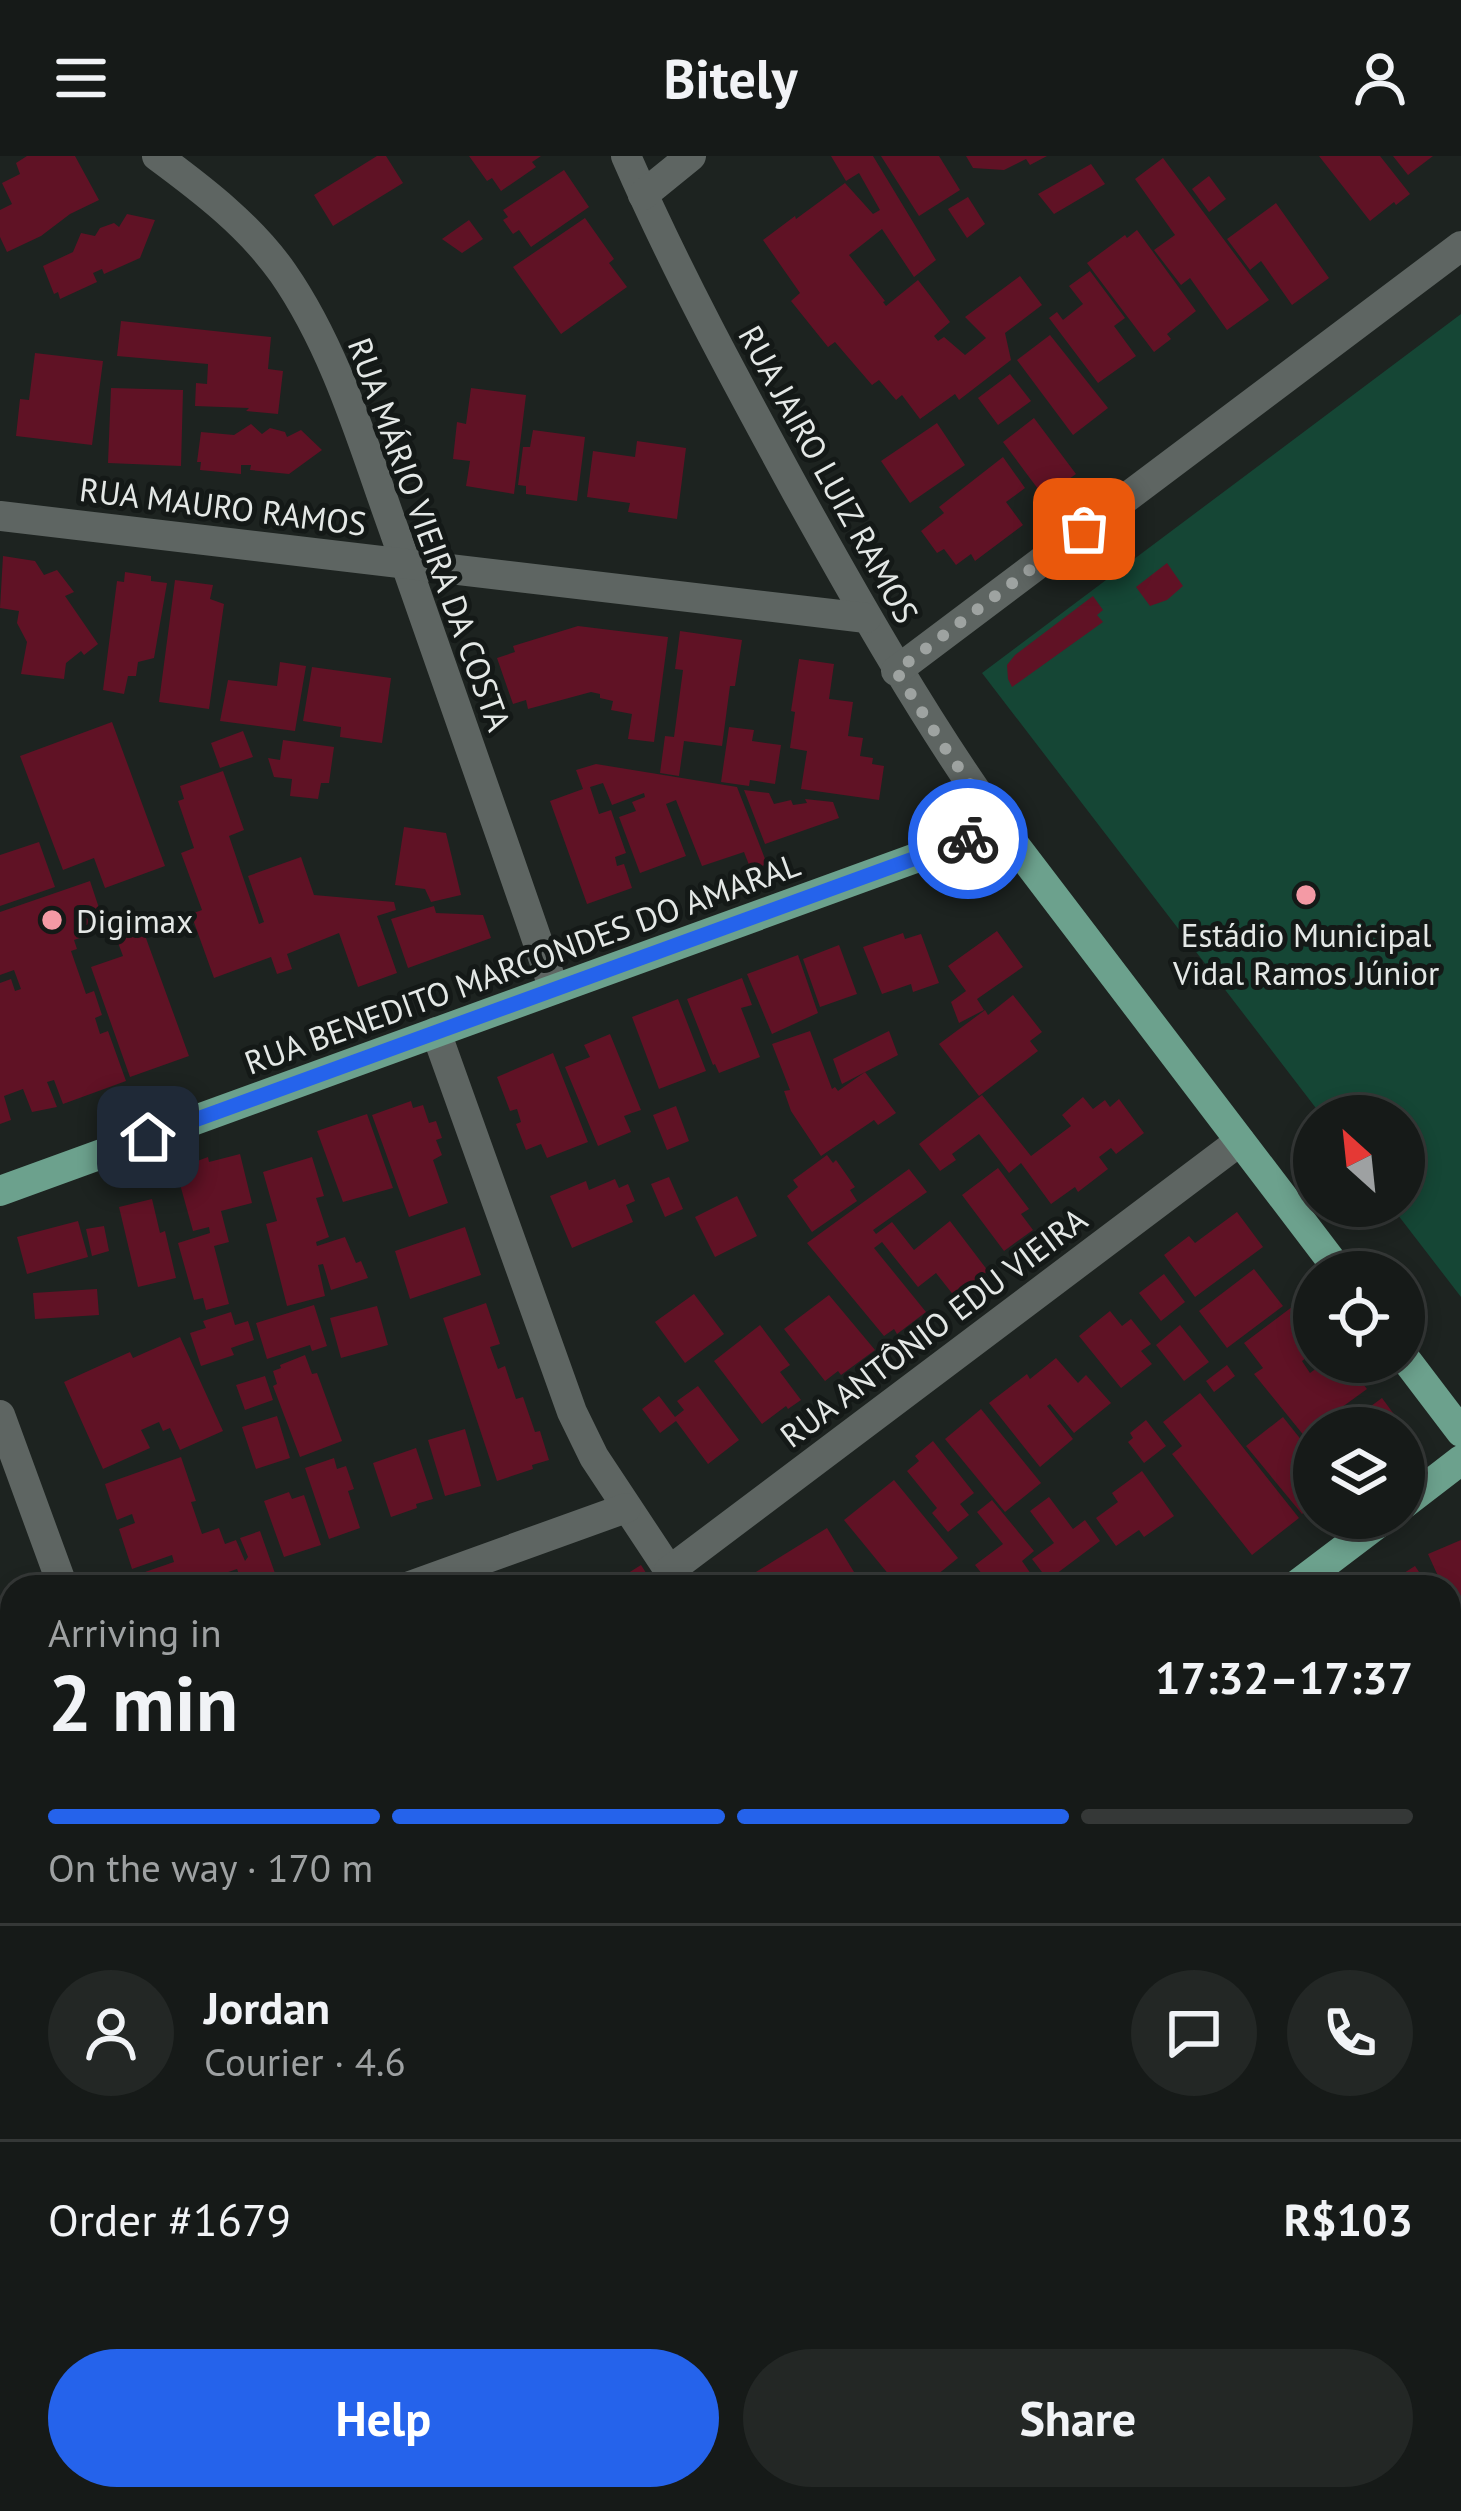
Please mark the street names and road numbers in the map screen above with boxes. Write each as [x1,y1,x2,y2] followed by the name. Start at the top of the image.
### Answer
[729,318,929,630] street label: RUA JAIRO LUIZ RAMOS
[339,332,521,737] street label: RUA MÁRIO VIEIRA DA COSTA
[77,467,369,545] street label: RUA MAURO RAMOS
[238,842,806,1084] street label: RUA BENEDITO MARCONDES DO AMARAL
[771,1197,1096,1456] street label: RUA ANTÔNIO EDU VIEIRA

